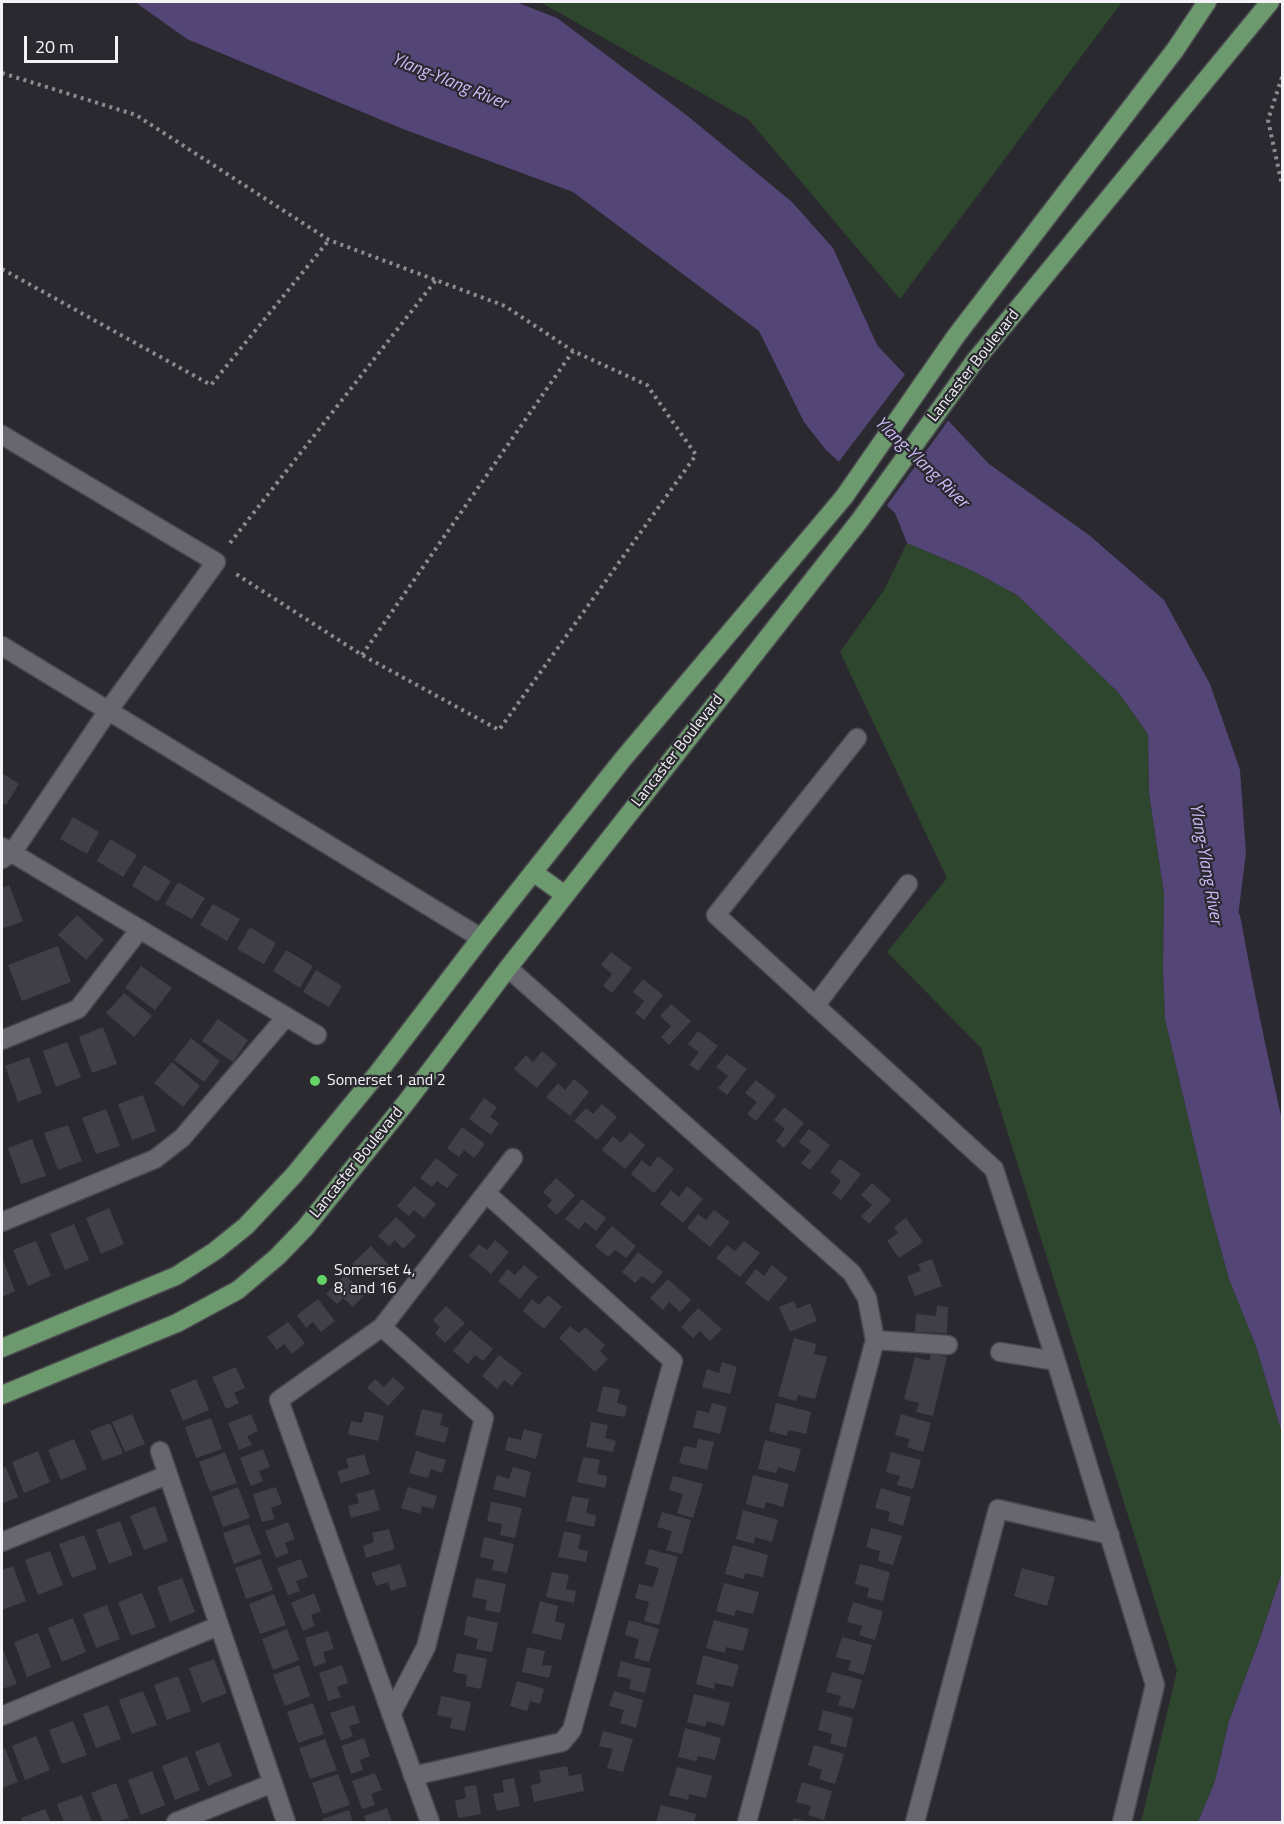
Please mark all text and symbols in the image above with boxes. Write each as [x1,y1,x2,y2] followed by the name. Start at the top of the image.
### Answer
[27,24,122,62] scale bar
[35,33,74,60] text: 20 m
[388,49,510,115] water label: Ylang-Ylang River
[924,306,1024,426] street label: Lancaster Boulevard
[869,413,973,513] water label: Ylang-Ylang River
[628,691,728,811] street label: Lancaster Boulevard
[1184,802,1226,926] water label: Ylang-Ylang River
[327,1071,446,1091] place label: Somerset 1 and 2
[308,1074,322,1088] marker: Somerset 1 and 2
[306,1104,408,1222] street label: Lancaster Boulevard
[334,1261,415,1299] place label: Somerset 4, 8, and 16
[315,1273,329,1287] marker: Somerset 4, 8, and 16

